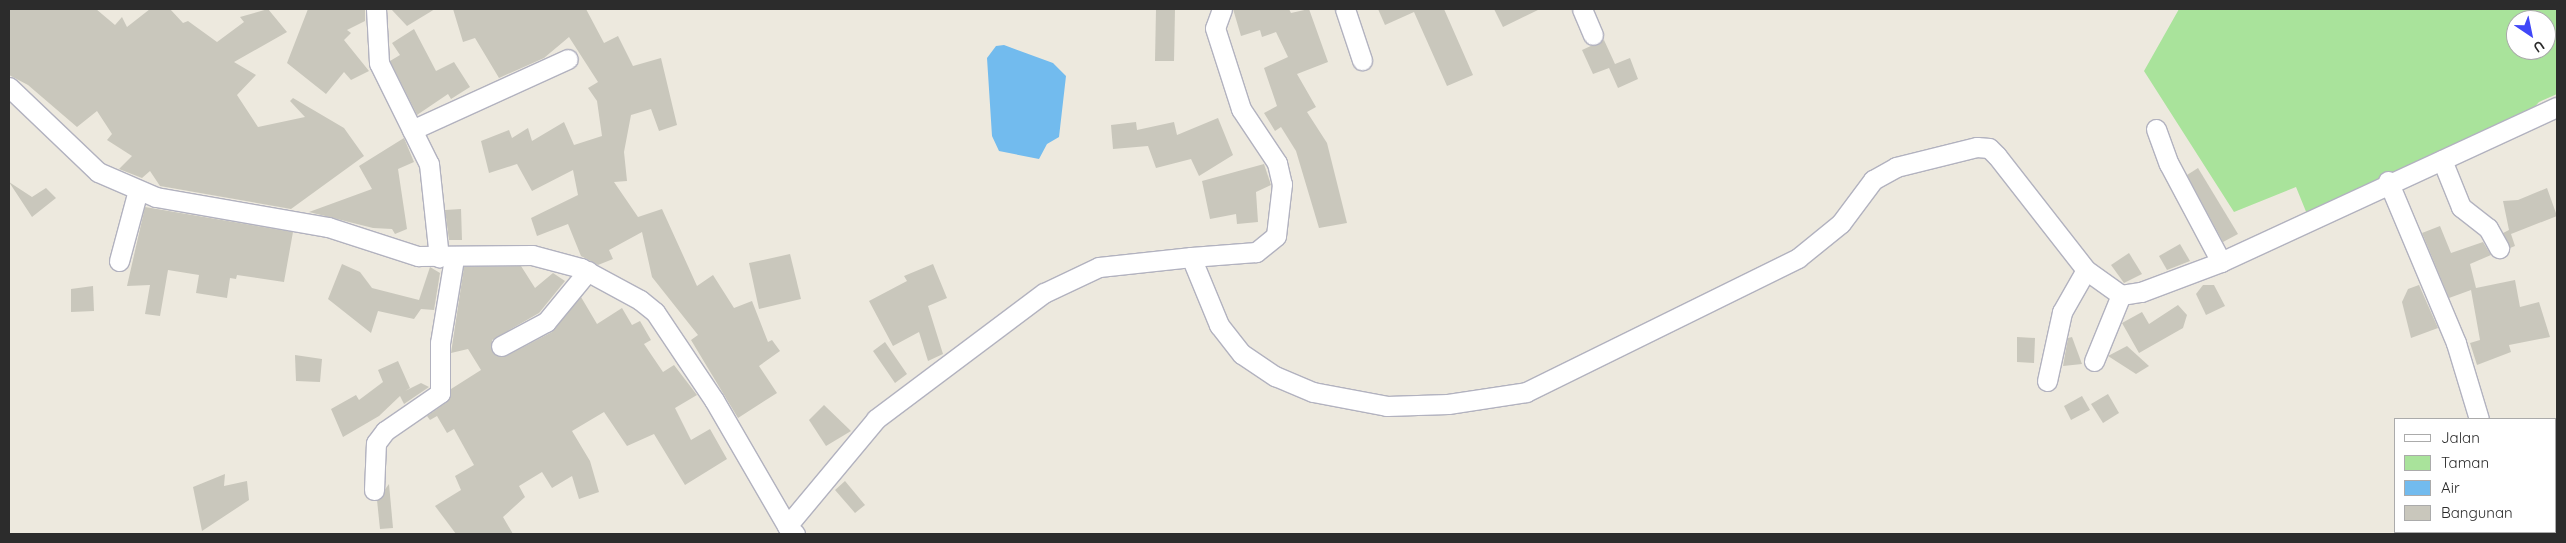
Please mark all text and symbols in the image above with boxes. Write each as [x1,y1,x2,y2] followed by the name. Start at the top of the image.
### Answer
[2506,10,2556,60] north arrow
[2530,36,2548,57] text: U
[2394,418,2556,533] legend
[2441,428,2480,447] text: Jalan
[2441,453,2489,472] text: Taman
[2441,478,2460,497] text: Air
[2441,503,2513,522] text: Bangunan

